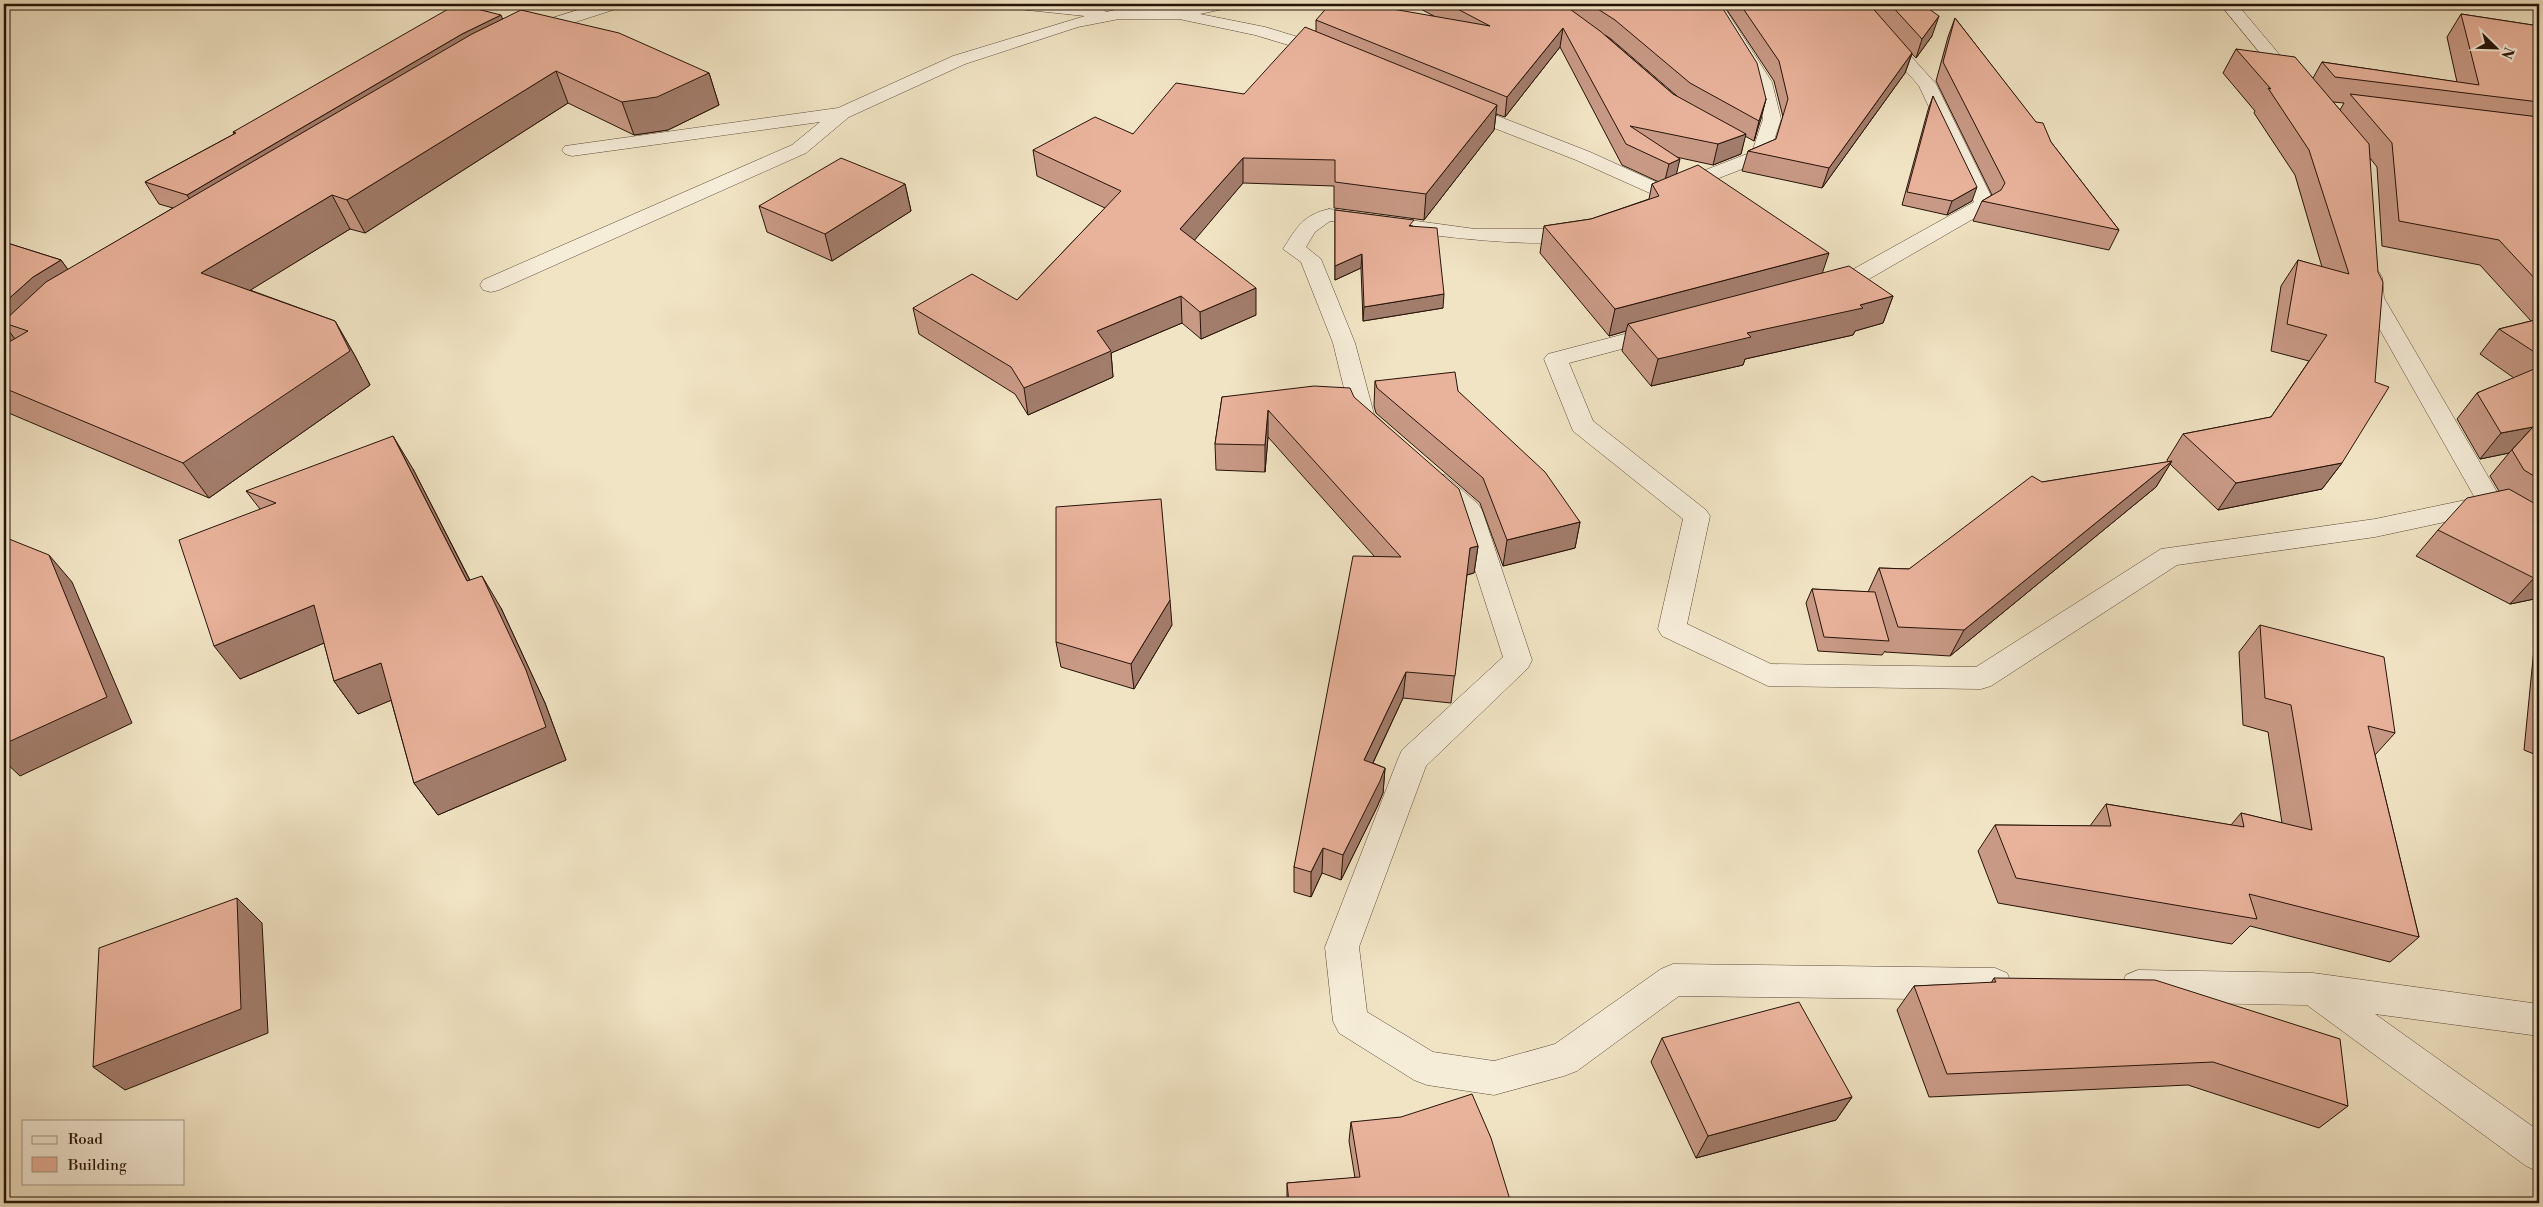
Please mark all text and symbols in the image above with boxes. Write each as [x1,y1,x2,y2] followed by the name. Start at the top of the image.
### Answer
[2470,22,2520,72] north arrow
[2497,44,2517,61] text: N
[22,1120,185,1184] legend
[68,1130,103,1149] text: Road
[67,1156,127,1175] text: Building

